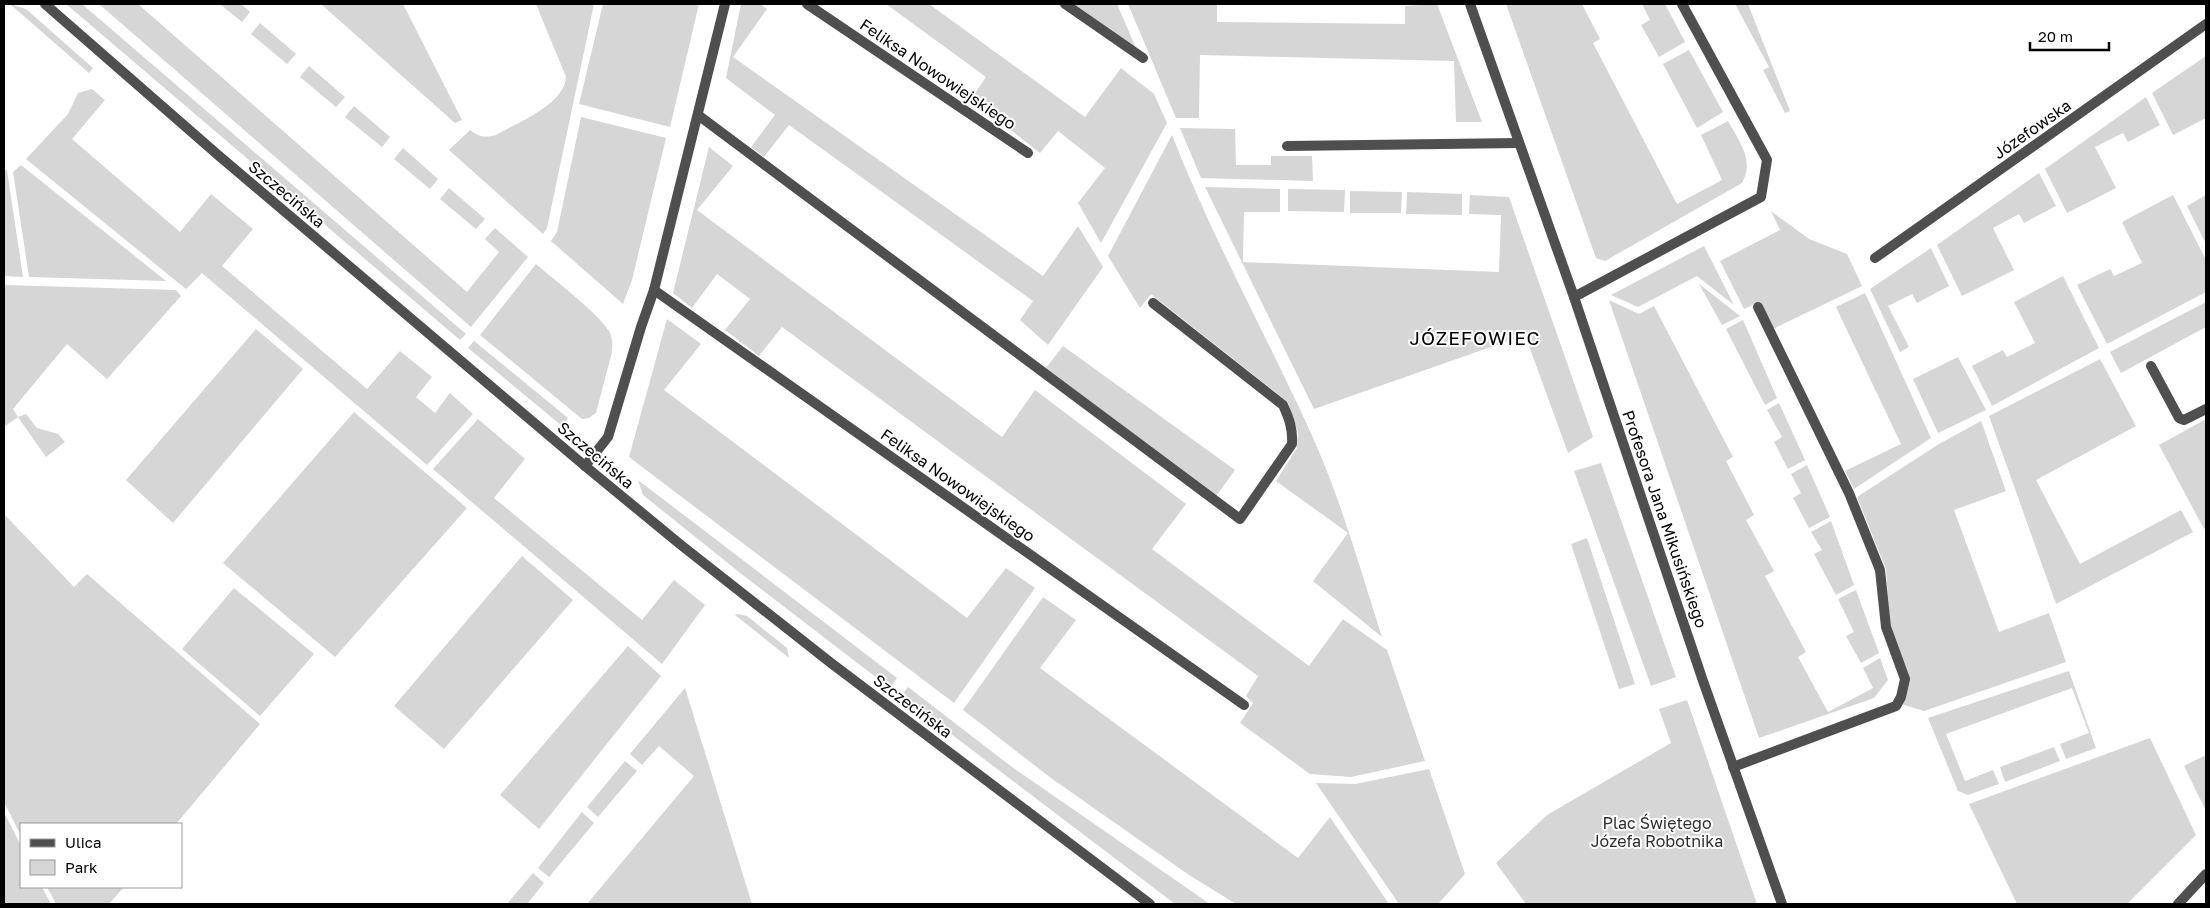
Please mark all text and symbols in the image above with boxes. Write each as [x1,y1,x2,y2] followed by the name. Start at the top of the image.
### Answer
[856,14,1020,134] street label: Feliksa Nowowiejskiego
[2030,20,2109,52] scale bar
[2038,27,2073,45] text: 20 m
[1989,95,2075,163] street label: Józefowska
[245,156,329,232] street label: Szczecińska
[1409,326,1541,349] district label: JÓZEFOWIEC
[1618,408,1712,630] street label: Profesora Jana Mikusińskiego
[554,417,638,493] street label: Szczecińska
[877,424,1039,546] street label: Feliksa Nowowiejskiego
[870,670,956,742] street label: Szczecińska
[1591,813,1723,851] park label: Plac Świętego Józefa Robotnika
[20,823,182,888] legend
[65,833,101,851] text: Ulica
[65,858,98,876] text: Park

